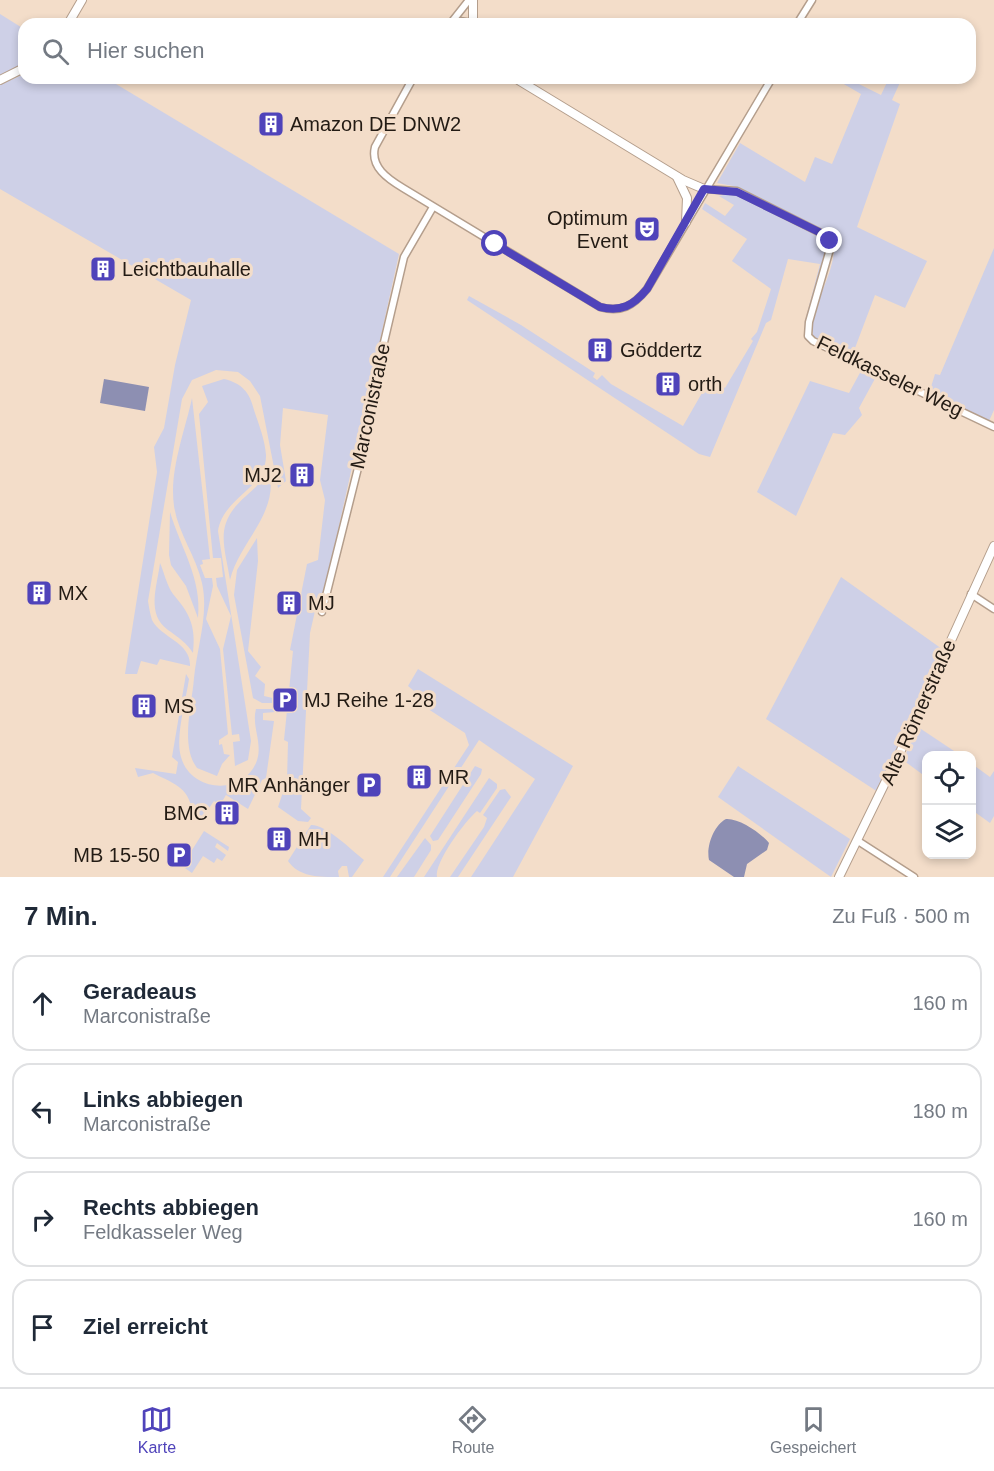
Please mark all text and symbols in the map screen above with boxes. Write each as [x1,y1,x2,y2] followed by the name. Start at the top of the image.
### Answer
[18,18,976,84] search box
[39,35,72,68] icon: search
[87,38,204,63] text: Hier suchen
[256,109,286,139] building icon: Amazon DE DNW2
[290,113,461,135] place label: Amazon DE DNW2
[547,207,628,252] place label: Optimum Event
[632,214,662,244] theatre icon: Optimum Event
[816,227,842,253] route end
[481,230,507,256] route start
[88,254,118,284] building icon: Leichtbauhalle
[122,258,251,280] place label: Leichtbauhalle
[813,331,967,421] street label: Feldkasseler Weg
[585,335,615,365] building icon: Göddertz
[620,339,702,361] place label: Göddertz
[346,341,394,471] street label: Marconistraße
[653,369,683,399] building icon: orth
[688,373,722,395] place label: orth
[287,460,317,490] building icon: MJ2
[244,464,282,486] place label: MJ2
[24,578,54,608] building icon: MX
[58,582,88,604] place label: MX
[274,588,304,618] building icon: MJ
[308,592,335,614] place label: MJ
[876,636,960,788] street label: Alte Römerstraße
[270,685,300,715] parking icon: MJ Reihe 1-28
[304,689,434,711] place label: MJ Reihe 1-28
[129,691,159,721] building icon: MS
[164,695,194,717] place label: MS
[922,751,976,859] map controls
[922,751,976,805] button: locate
[404,762,434,792] building icon: MR
[438,766,469,788] place label: MR
[354,770,384,800] parking icon: MR Anhänger
[228,774,350,796] place label: MR Anhänger
[212,798,242,828] building icon: BMC
[164,802,208,824] place label: BMC
[922,805,976,859] button: layers
[264,824,294,854] building icon: MH
[298,828,329,850] place label: MH
[164,840,194,870] parking icon: MB 15-50
[73,844,160,866] place label: MB 15-50
[24,901,98,931] text: 7 Min.
[832,905,970,927] text: Zu Fuß · 500 m
[83,979,197,1004] text: Geradeaus
[26,987,59,1020] icon: ahead
[912,992,968,1014] text: 160 m
[83,1005,211,1027] text: Marconistraße
[83,1087,243,1112] text: Links abbiegen
[26,1095,59,1128] icon: left
[912,1100,968,1122] text: 180 m
[83,1113,211,1135] text: Marconistraße
[83,1195,259,1220] text: Rechts abbiegen
[26,1203,59,1236] icon: right
[912,1208,968,1230] text: 160 m
[83,1221,243,1243] text: Feldkasseler Weg
[26,1311,59,1344] icon: arrive
[83,1314,208,1339] text: Ziel erreicht
[138,1403,176,1457] tab: Karte
[452,1403,494,1457] tab: Route
[770,1403,856,1457] tab: Gespeichert

